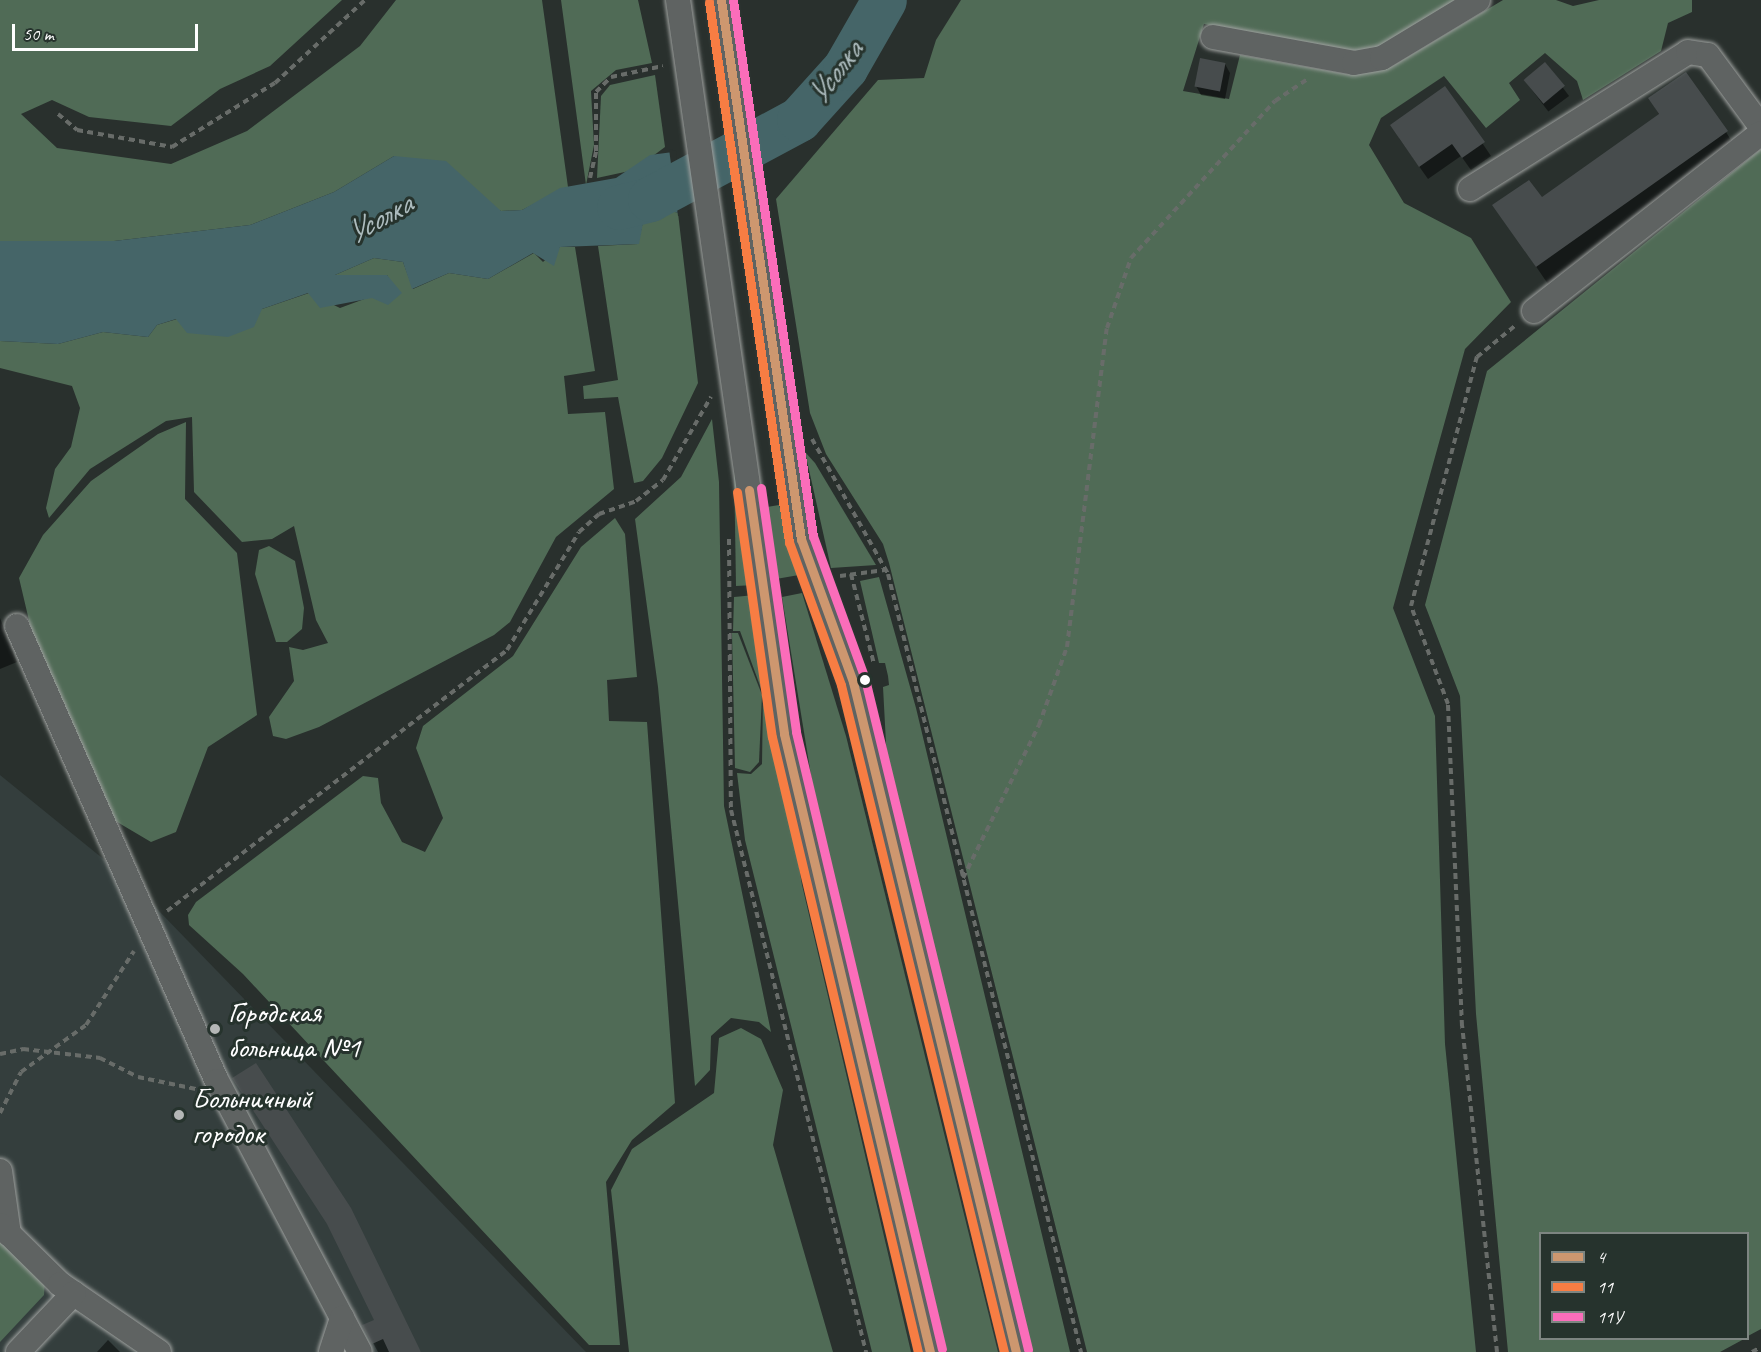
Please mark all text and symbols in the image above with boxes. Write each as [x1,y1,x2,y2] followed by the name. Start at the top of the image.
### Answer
[15,12,201,50] scale bar
[23,23,54,45] text: 50 m
[799,33,871,113] water label: Усолка
[339,185,419,253] water label: Усолка
[859,674,871,686] unlabelled marker
[228,994,360,1064] place label: Городская больница №1
[206,1020,224,1038] marker: Городская больница №1
[192,1080,312,1150] place label: Больничный городок
[170,1106,188,1124] marker: Больничный городок
[1539,1232,1749,1340] legend
[1597,1246,1605,1268] text: 4
[1597,1276,1613,1298] text: 11
[1597,1306,1622,1328] text: 11У

